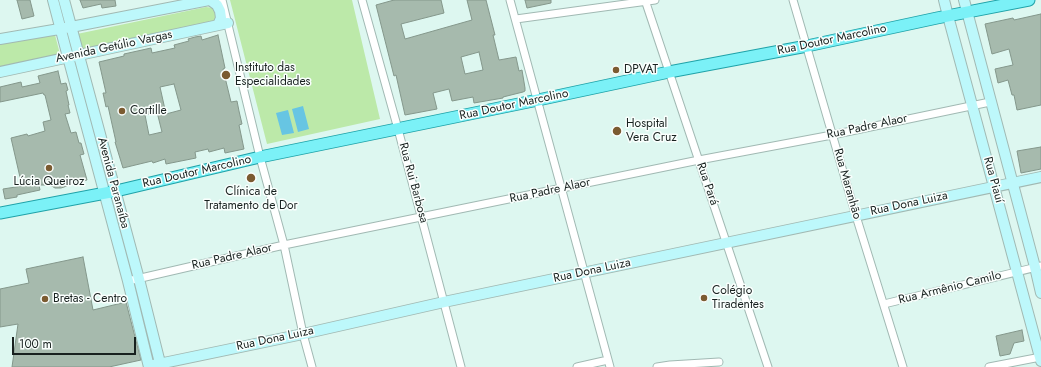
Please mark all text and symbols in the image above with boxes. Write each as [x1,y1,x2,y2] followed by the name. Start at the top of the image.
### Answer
[776,21,888,59] street label: Rua Doutor Marcolino
[54,28,174,66] street label: Avenida Getúlio Vargas
[235,61,310,89] place label: Instituto das Especialidades
[624,63,658,77] place label: DPVAT
[611,65,621,75] marker: DPVAT
[220,69,232,81] marker: Instituto das Especialidades
[458,86,570,124] street label: Rua Doutor Marcolino
[130,104,167,118] place label: Cortille
[117,106,127,116] marker: Cortille
[825,111,909,143] street label: Rua Padre Alaor
[626,117,677,145] place label: Hospital Vera Cruz
[611,125,623,137] marker: Hospital Vera Cruz
[94,136,132,230] street label: Avenida Paranaíba
[395,141,431,225] street label: Rua Rui Barbosa
[830,147,864,221] street label: Rua Maranhão
[141,152,253,192] street label: Rua Doutor Marcolino
[980,155,1006,205] street label: Rua Piauí
[693,161,721,207] street label: Rua Pará
[44,163,54,173] marker: Lúcia Queiroz
[245,172,257,184] marker: Clínica de Tratamento de Dor
[14,175,84,189] place label: Lúcia Queiroz
[508,175,592,207] street label: Rua Padre Alaor
[204,185,298,213] place label: Clínica de Tratamento de Dor
[869,189,949,219] street label: Rua Dona Luiza
[190,241,274,273] street label: Rua Padre Alaor
[552,256,632,286] street label: Rua Dona Luiza
[897,268,1003,308] street label: Rua Armênio Camilo
[712,284,764,312] place label: Colégio Tiradentes
[53,292,127,306] place label: Bretas - Centro
[699,293,709,303] marker: Colégio Tiradentes
[40,294,50,304] marker: Bretas - Centro
[235,324,315,354] street label: Rua Dona Luiza
[14,329,138,355] scale bar
[19,335,52,353] text: 100 m

